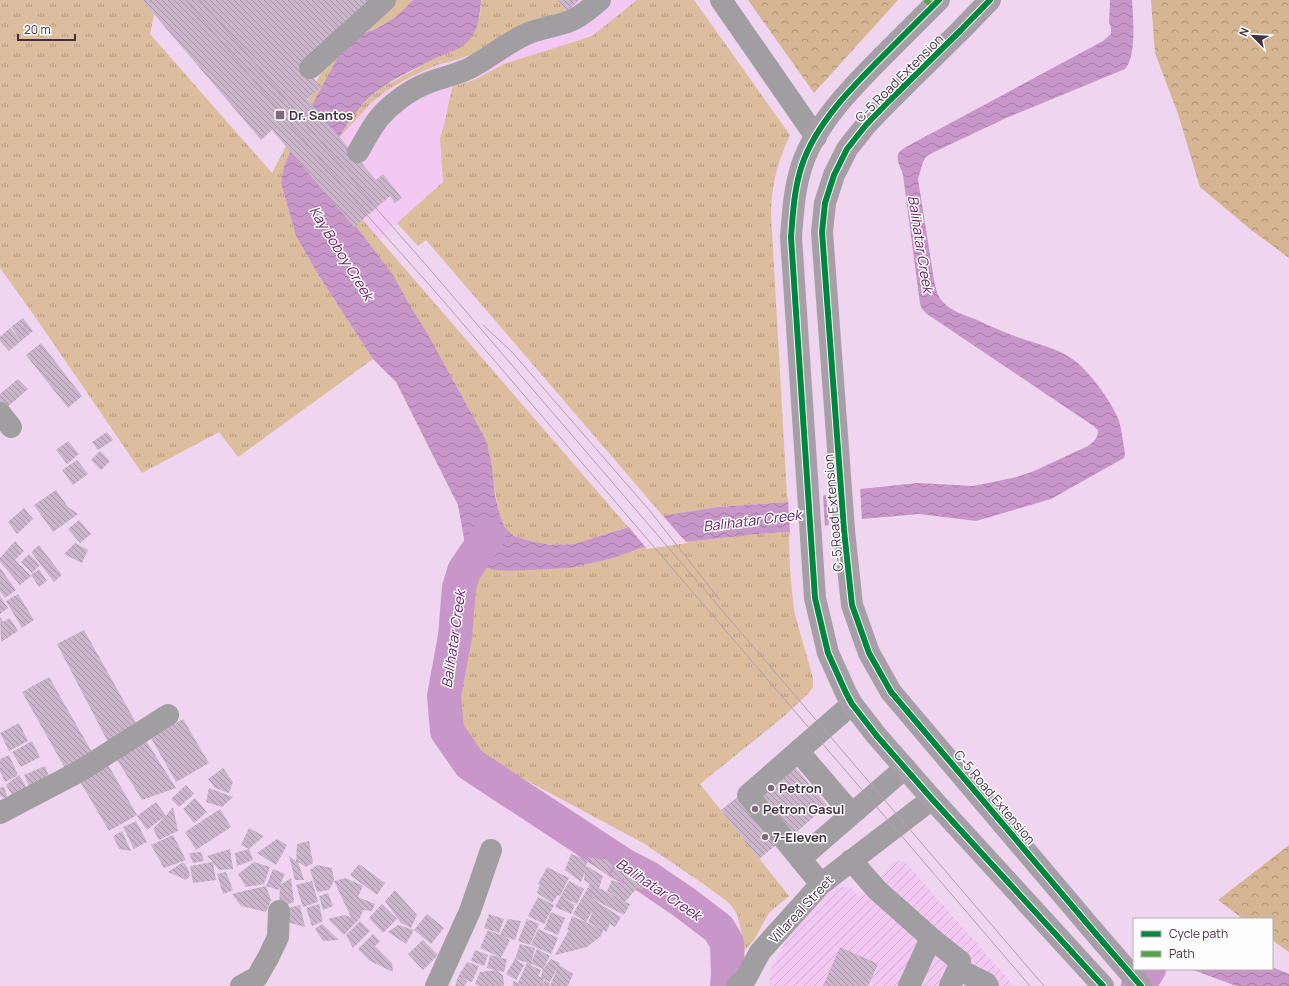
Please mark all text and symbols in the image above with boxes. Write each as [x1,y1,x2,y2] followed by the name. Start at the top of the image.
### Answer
[18,16,75,42] scale bar
[1233,16,1273,56] north arrow
[24,21,51,38] text: 20 m
[1235,25,1252,38] text: N
[851,30,947,126] street label: C-5 Road Extension
[289,106,353,124] place label: Dr. Santos
[274,109,286,121] marker: Dr. Santos
[904,194,938,296] water label: Balihatar Creek
[305,202,380,305] water label: Kay Boboy Creek
[819,453,847,573] street label: C-5 Road Extension
[702,504,804,535] water label: Balihatar Creek
[437,587,470,689] water label: Balihatar Creek
[950,746,1040,848] street label: C-5 Road Extension
[779,779,822,797] place label: Petron
[766,783,776,793] marker: Petron
[763,800,844,818] place label: Petron Gasul
[750,804,760,814] marker: Petron Gasul
[773,828,827,846] place label: 7-Eleven
[760,832,770,842] marker: 7-Eleven
[613,854,707,926] water label: Balihatar Creek
[765,871,837,947] street label: Villareal Street
[1133,918,1273,970] legend
[1169,925,1228,942] text: Cycle path
[1169,945,1195,962] text: Path

